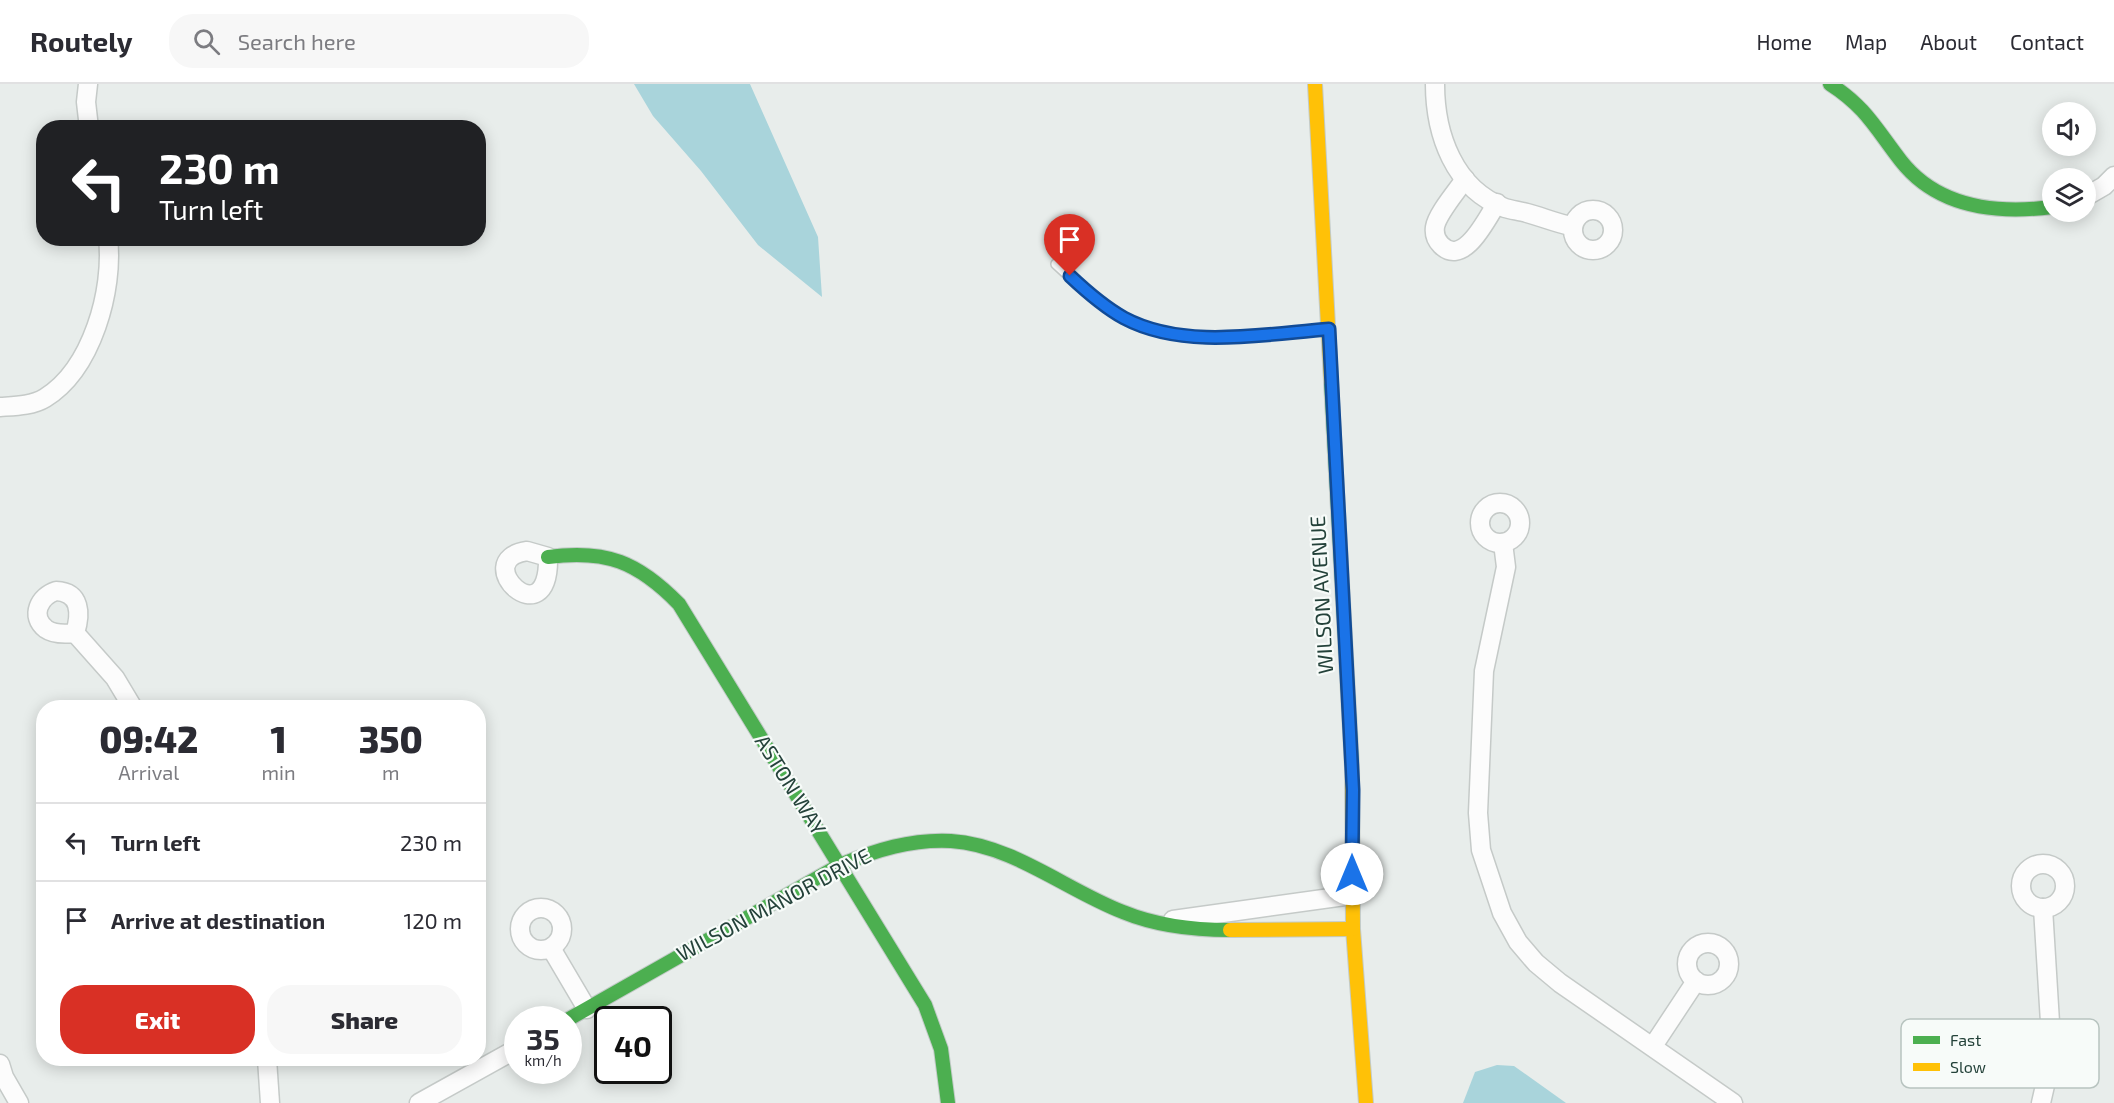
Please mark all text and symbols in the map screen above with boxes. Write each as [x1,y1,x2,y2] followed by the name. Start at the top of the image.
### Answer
[169,14,589,68] search box
[30,24,133,58] text: Routely
[190,25,223,58] icon: search
[238,28,356,54] text: Search here
[1756,29,1812,54] text: Home
[1845,29,1887,54] text: Map
[1920,29,1977,54] text: About
[2010,29,2084,54] text: Contact
[2042,102,2096,222] map controls
[2042,102,2096,156] button: sound
[159,142,280,192] text: 230 m
[60,144,138,222] icon: left
[2042,168,2096,222] button: layers
[159,193,263,225] text: Turn left
[1044,214,1095,276] pin
[1053,223,1086,256] icon: arrive
[1304,515,1337,675] street label: WILSON AVENUE
[99,717,198,760] text: 09:42
[270,717,287,760] text: 1
[359,717,423,760] text: 350
[751,730,832,839] street label: ASTON WAY
[118,760,179,784] text: Arrival
[261,760,296,784] text: min
[382,760,400,784] text: m
[60,826,93,859] icon: left
[111,829,200,855] text: Turn left
[400,829,462,855] text: 230 m
[672,842,875,966] street label: WILSON MANOR DRIVE
[1320,842,1384,906] position arrow
[60,904,93,937] icon: arrive
[111,907,325,933] text: Arrive at destination
[403,907,462,933] text: 120 m
[60,985,255,1054] button: Exit
[267,985,462,1054] button: Share
[594,1006,672,1084] speed limit sign: 40
[1901,1019,2099,1088] legend
[526,1020,560,1056] text: 35
[1950,1030,1981,1049] text: Fast
[524,1051,562,1069] text: km/h
[1950,1057,1986,1076] text: Slow

